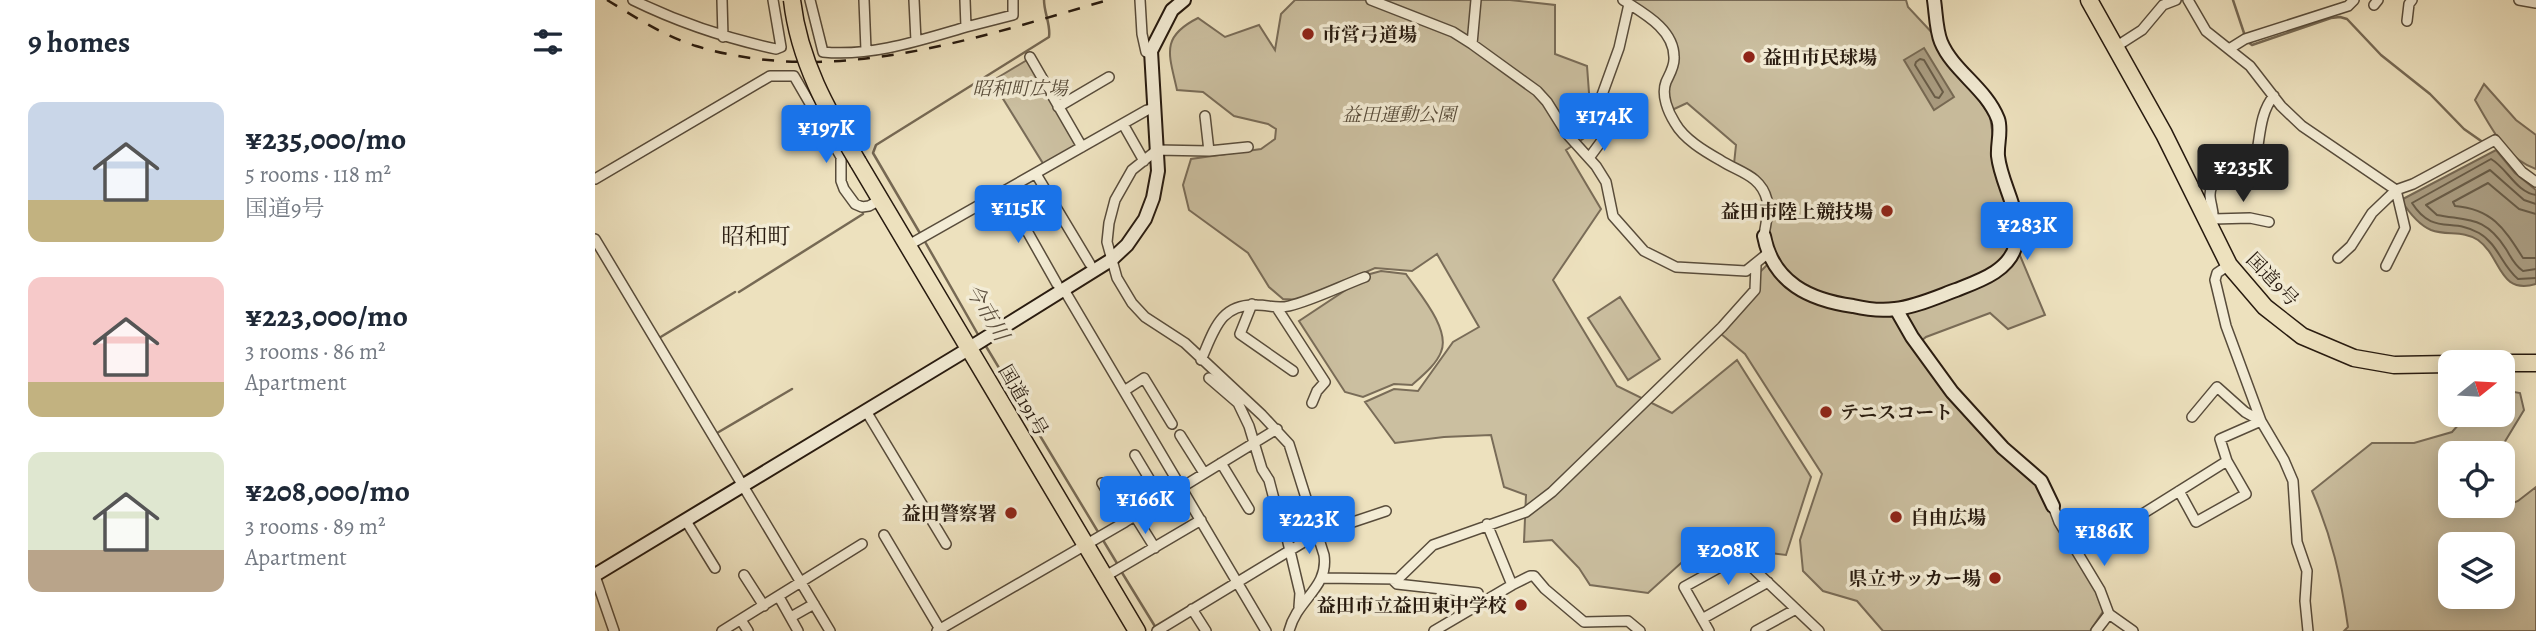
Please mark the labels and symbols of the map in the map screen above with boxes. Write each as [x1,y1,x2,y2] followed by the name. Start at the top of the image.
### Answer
[1322,22,1417,48] place label: 市営弓道場
[1300,26,1316,42] marker: 市営弓道場
[1763,45,1877,71] place label: 益田市民球場
[1741,49,1757,65] marker: 益田市民球場
[972,76,1069,102] park label: 昭和町広場
[1555,94,1653,153] pin: ¥174K
[1342,102,1459,128] park label: 益田運動公園
[777,106,875,165] pin: ¥197K
[2194,144,2292,204] pin: ¥235K
[969,186,1067,245] pin: ¥115K
[1721,199,1873,225] place label: 益田市陸上競技場
[1978,202,2076,262] pin: ¥283K
[1879,203,1895,219] marker: 益田市陸上競技場
[722,221,791,252] district label: 昭和町
[2240,247,2304,312] street label: 国道9号
[959,278,1016,348] water label: 今市川
[2438,350,2515,427] north arrow
[992,360,1054,441] street label: 国道191号
[1840,400,1953,426] place label: テニスコート
[1818,404,1834,420] marker: テニスコート
[1096,476,1194,536] pin: ¥166K
[1260,496,1358,556] pin: ¥223K
[902,501,997,527] place label: 益田警察署
[1003,505,1019,521] marker: 益田警察署
[1910,505,1986,531] place label: 自由広場
[2055,508,2153,568] pin: ¥186K
[1888,509,1904,525] marker: 自由広場
[1679,528,1777,587] pin: ¥208K
[1848,566,1981,592] place label: 県立サッカー場
[1987,570,2003,586] marker: 県立サッカー場
[1317,593,1507,619] place label: 益田市立益田東中学校
[1513,597,1529,613] marker: 益田市立益田東中学校

